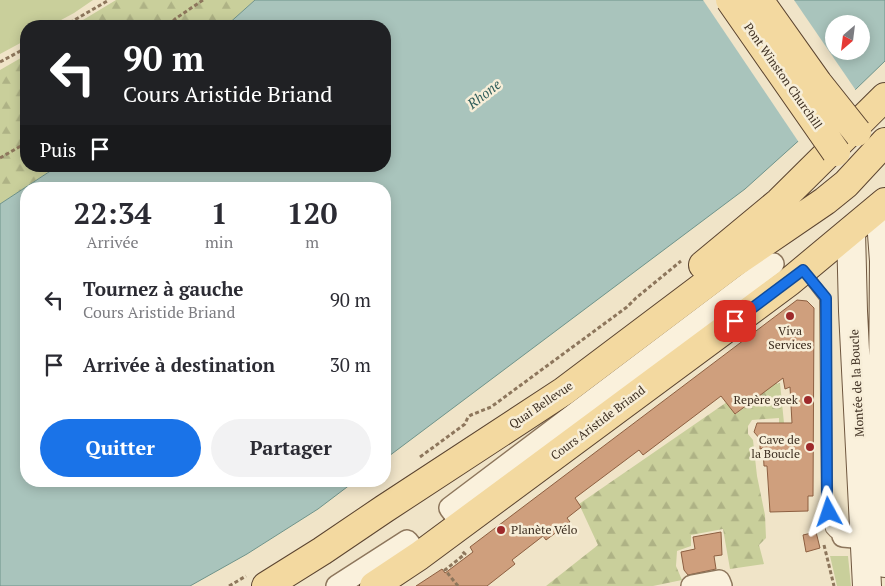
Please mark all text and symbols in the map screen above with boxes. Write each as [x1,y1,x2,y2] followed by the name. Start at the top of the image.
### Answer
[825,15,870,60] north arrow
[825,15,870,60] map controls
[741,20,826,132] street label: Pont Winston Churchill
[123,35,204,81] text: 90 m
[40,40,105,105] icon: left
[462,74,505,113] water label: Rhone
[123,79,332,108] text: Cours Aristide Briand
[86,135,114,163] icon: arrive
[40,137,76,162] text: Puis
[73,193,152,233] text: 22:34
[211,193,228,233] text: 1
[287,193,338,233] text: 120
[87,231,138,253] text: Arrivée
[205,231,233,253] text: min
[305,231,319,253] text: m
[83,276,244,301] text: Tournez à gauche
[40,286,68,314] icon: left
[330,287,371,312] text: 90 m
[714,300,756,342] pin
[83,301,235,323] text: Cours Aristide Briand
[721,307,749,335] icon: arrive
[784,310,796,322] marker: Viva Services
[768,323,812,352] place label: Viva Services
[846,329,867,437] street label: Montée de la Boucle
[40,351,68,379] icon: arrive
[83,352,275,377] text: Arrivée à destination
[330,352,371,377] text: 30 m
[506,378,576,431] street label: Quai Bellevue
[548,382,648,463] street label: Cours Aristide Briand
[734,392,799,407] place label: Repère geek
[802,394,814,406] marker: Repère geek
[40,419,201,477] button: Quitter
[211,419,371,477] button: Partager
[751,432,800,461] place label: Cave de la Boucle
[804,441,816,453] marker: Cave de la Boucle
[802,485,854,537] position arrow
[511,522,578,537] place label: Planète Vélo
[495,524,507,536] marker: Planète Vélo

